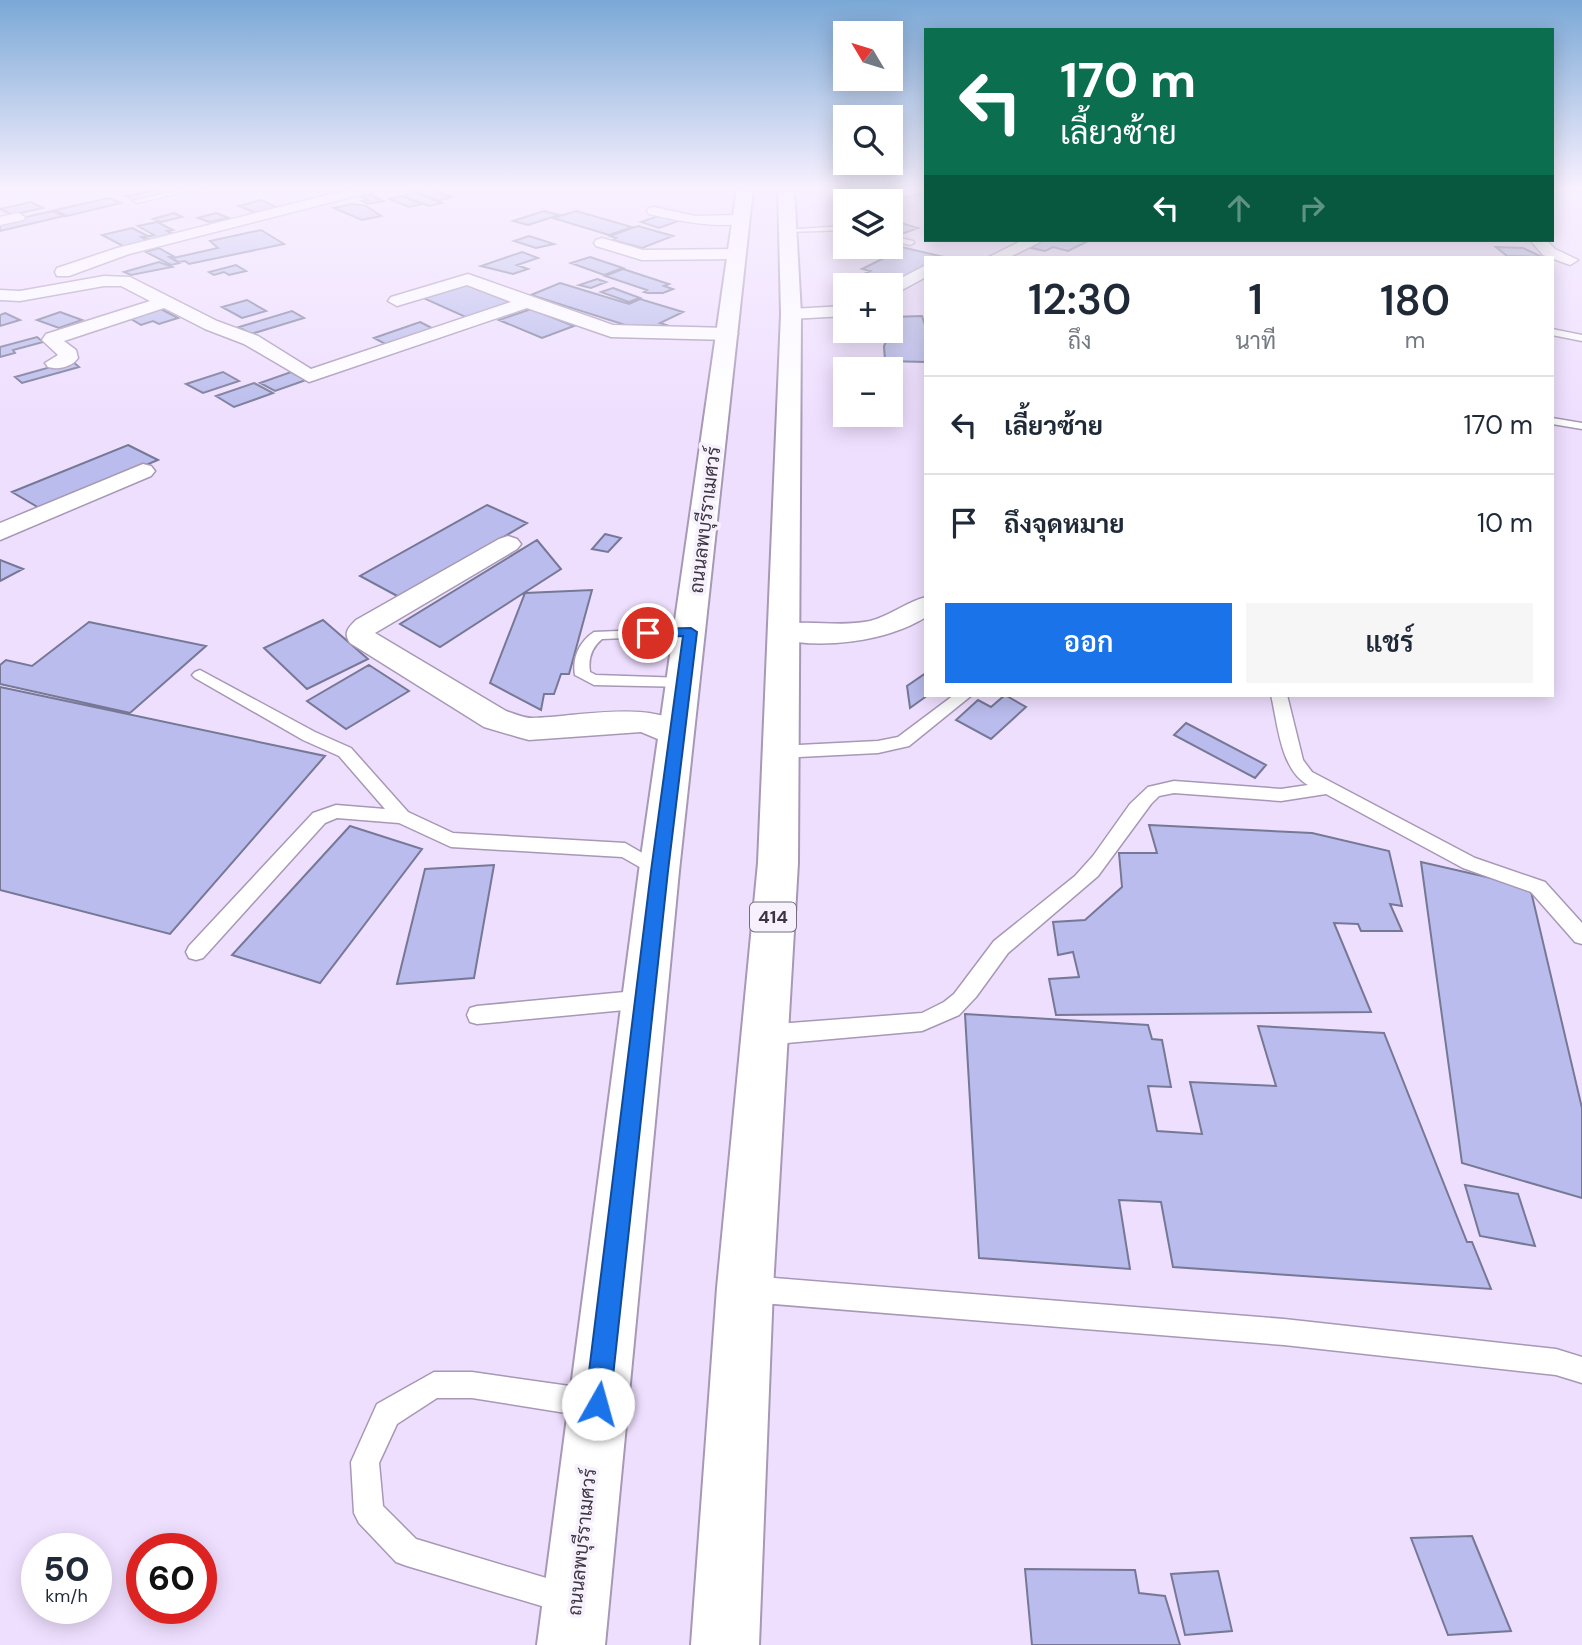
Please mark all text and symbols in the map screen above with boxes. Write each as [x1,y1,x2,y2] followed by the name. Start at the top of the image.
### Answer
[833,21,903,91] north arrow
[833,21,903,427] map controls
[1060,48,1196,112] text: 170 m
[945,56,1036,147] icon: left
[833,105,903,175] button: search
[1060,112,1177,154] text: เลี้ยวซ้าย
[833,189,903,259] button: layers
[1147,189,1185,227] icon: left
[1220,189,1258,227] icon: ahead
[1293,189,1331,227] icon: right
[1028,272,1131,327] text: 12:30
[1248,272,1263,327] text: 1
[833,273,903,343] button: +
[1380,273,1450,328] text: 180
[1405,325,1425,355] text: m
[1068,326,1091,356] text: ถึง
[1235,326,1276,356] text: นาที
[833,357,903,427] button: −
[945,406,983,444] icon: left
[1464,408,1533,442] text: 170 m
[1004,409,1103,443] text: เลี้ยวซ้าย
[684,445,726,595] street label: ถนนลพบุรีราเมศวร์
[945,504,983,542] icon: arrive
[1477,506,1533,540] text: 10 m
[1004,507,1125,541] text: ถึงจุดหมาย
[618,603,678,663] pin
[945,603,1232,683] button: ออก
[1246,603,1533,683] button: แชร์
[629,614,667,652] icon: arrive
[750,902,796,932] road number: 414
[561,1367,635,1441] position arrow
[562,1467,602,1617] street label: ถนนลพบุรีราเมศวร์
[126,1533,217,1624] speed limit sign: 60
[43,1546,90,1592] text: 50
[45,1584,88,1608] text: km/h

